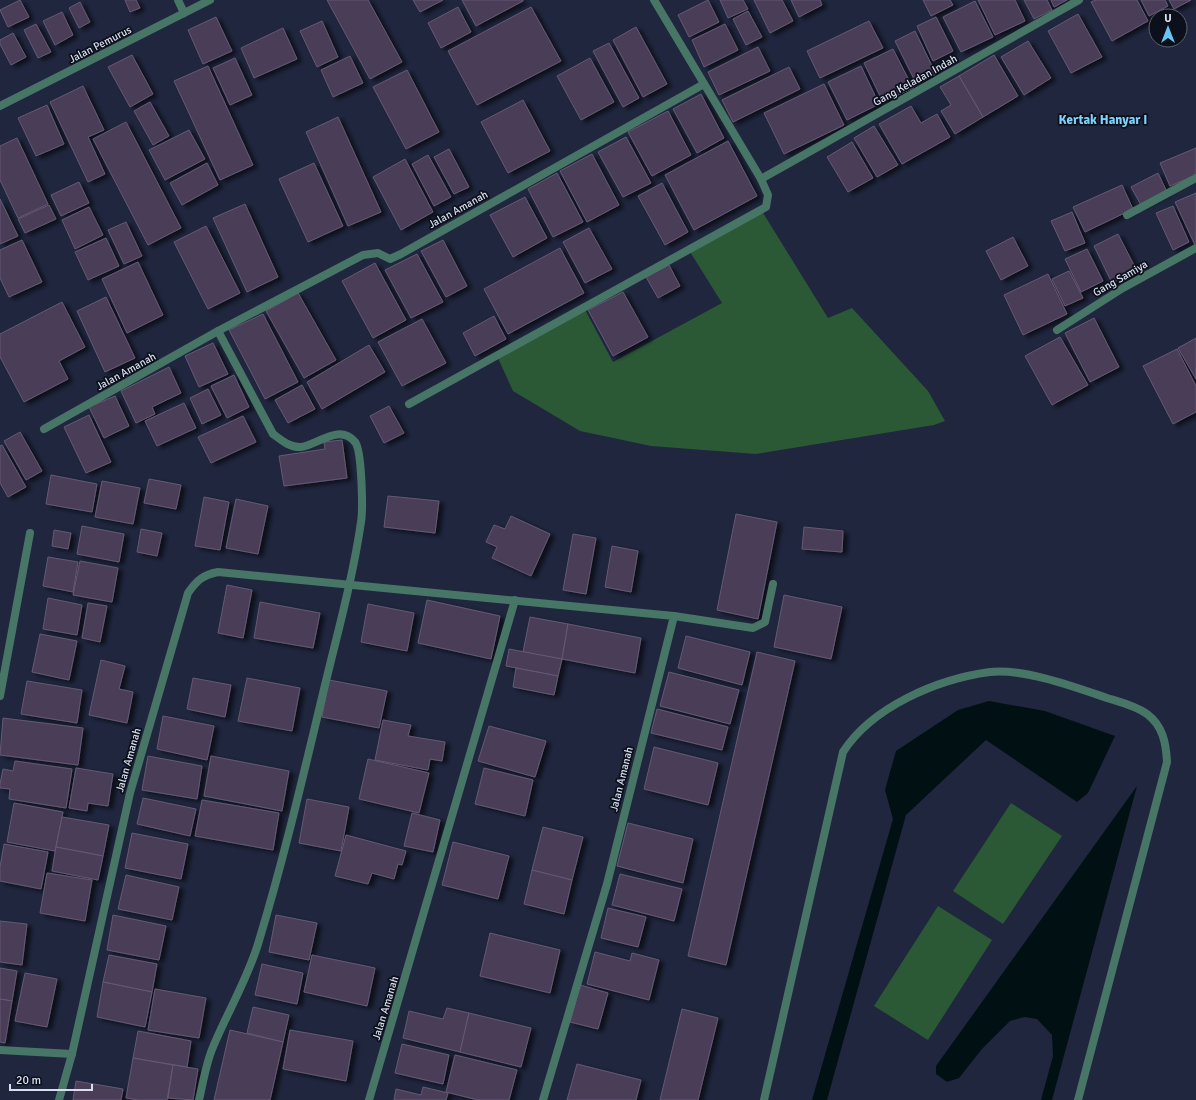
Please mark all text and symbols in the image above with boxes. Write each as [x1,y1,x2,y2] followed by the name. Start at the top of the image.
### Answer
[1148,8,1188,48] north arrow
[1164,12,1172,25] text: U
[67,23,134,66] street label: Jalan Pemurus
[871,52,960,109] street label: Gang Keladan Indah
[1059,112,1147,128] district label: Kertak Hanyar I
[426,188,490,231] street label: Jalan Amanah
[1091,257,1150,299] street label: Gang Samiya
[94,350,158,393] street label: Jalan Amanah
[113,727,144,794] street label: Jalan Amanah
[607,745,636,813] street label: Jalan Amanah
[370,975,401,1042] street label: Jalan Amanah
[10,1066,92,1092] scale bar
[16,1073,41,1088] text: 20 m

